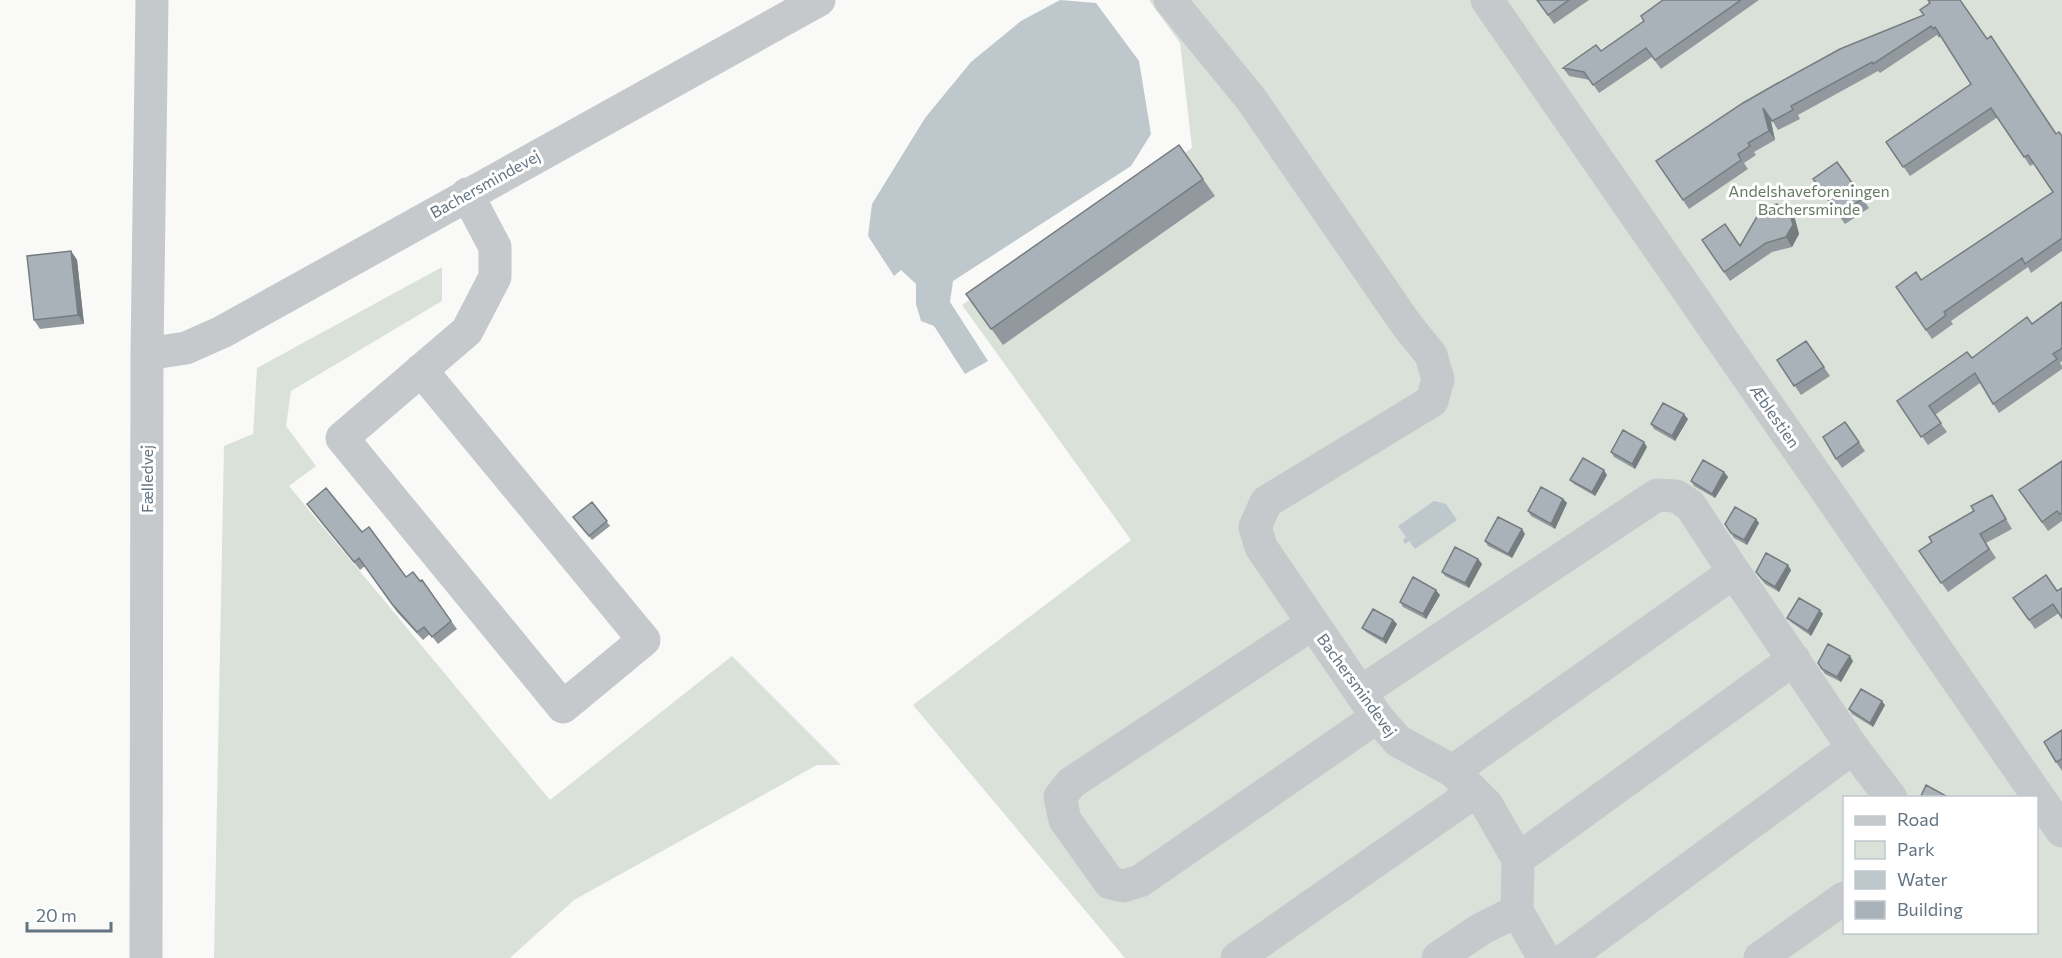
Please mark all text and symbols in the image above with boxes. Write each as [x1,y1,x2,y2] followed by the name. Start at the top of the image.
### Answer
[426,145,543,222] street label: Bachersmindevej
[1728,181,1890,218] park label: Andelshaveforeningen Bachersminde
[1747,380,1804,451] street label: Æblestien
[137,445,156,513] street label: Fælledvej
[1314,629,1401,740] street label: Bachersmindevej
[1843,796,2038,934] legend
[1897,808,1939,830] text: Road
[1897,838,1935,860] text: Park
[1897,868,1948,890] text: Water
[27,895,111,933] scale bar
[1897,898,1963,920] text: Building
[36,904,77,926] text: 20 m

